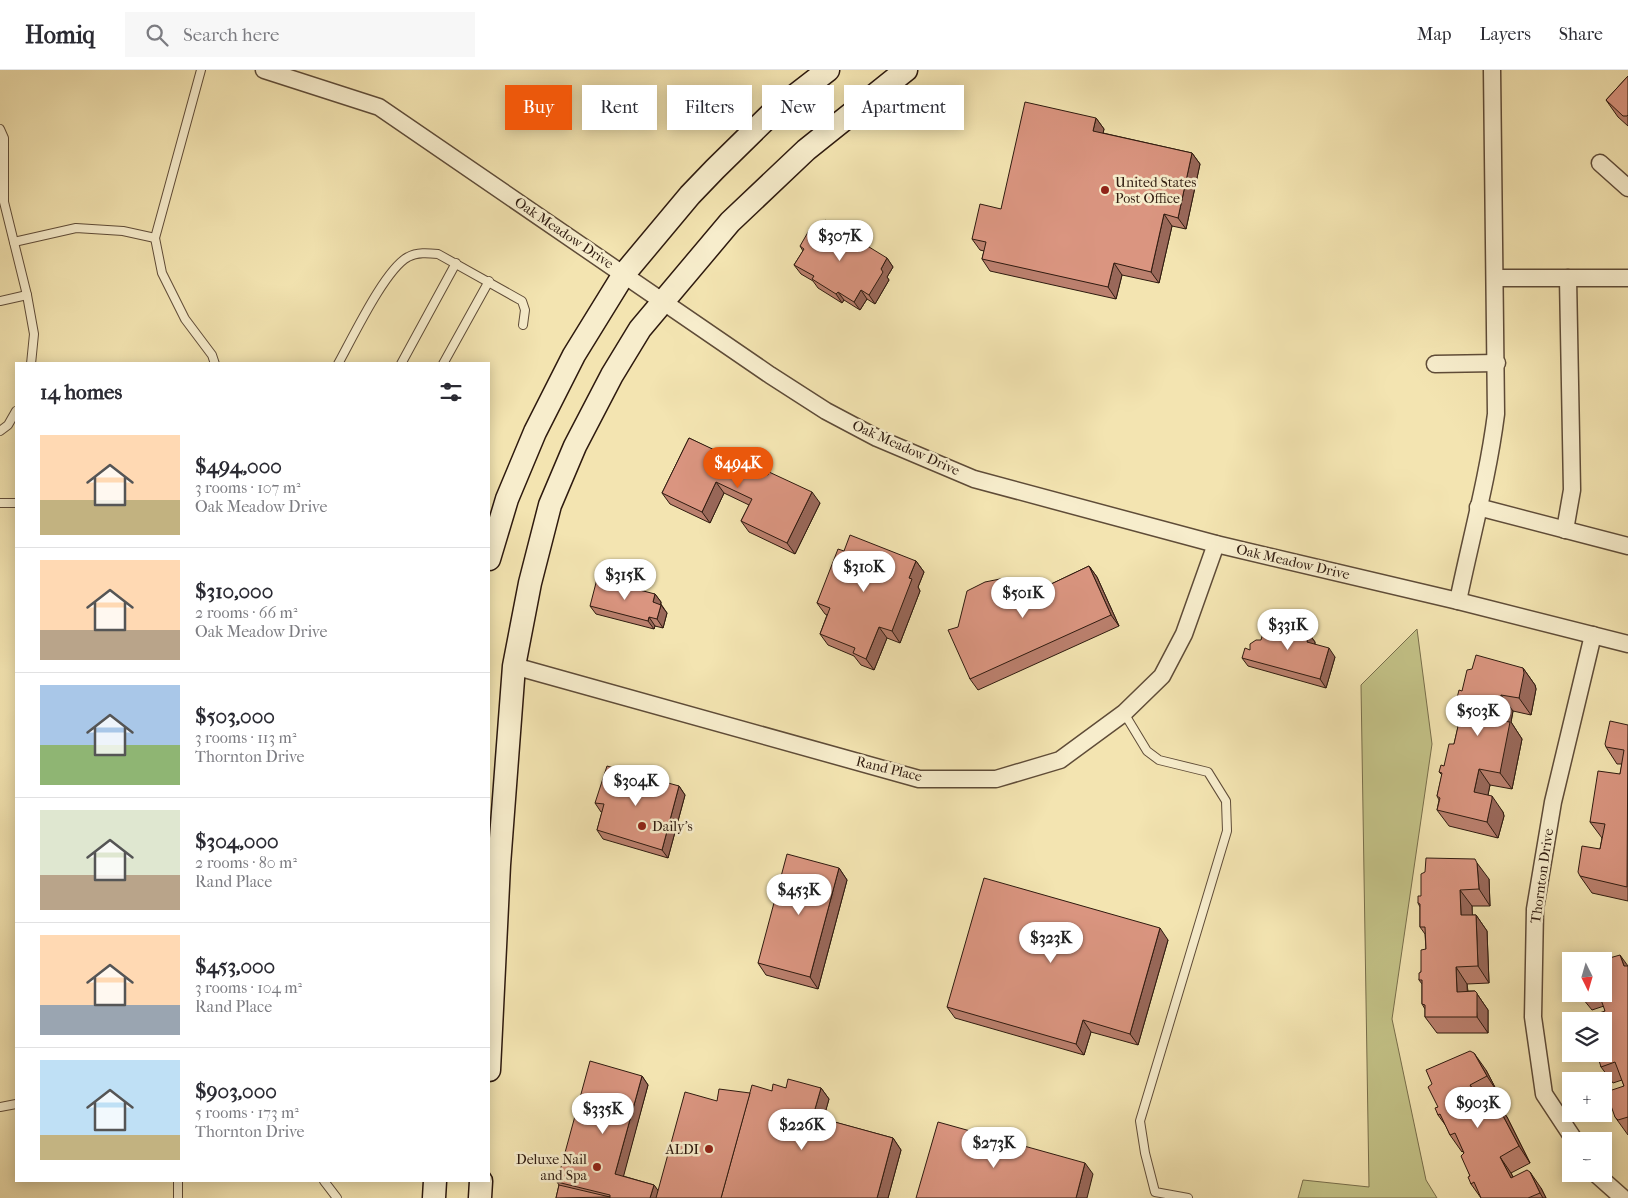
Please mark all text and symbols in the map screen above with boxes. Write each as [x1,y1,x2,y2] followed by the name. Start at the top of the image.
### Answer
[125,12,475,57] search box
[25,21,95,49] text: Homiq
[143,21,171,49] icon: search
[183,24,279,46] text: Search here
[1417,24,1451,45] text: Map
[1479,24,1531,45] text: Layers
[1559,24,1603,45] text: Share
[505,85,572,130] chip: Buy
[582,85,657,130] chip: Rent
[667,85,752,130] chip: Filters
[762,85,834,130] chip: New
[844,85,964,130] chip: Apartment
[1115,174,1196,207] place label: United States Post Office
[1099,184,1111,196] marker: United States Post Office
[511,194,617,272] street label: Oak Meadow Drive
[805,220,875,262] pin: $307K
[818,226,862,245] text: $307K
[437,378,465,406] icon: filters
[40,380,122,404] text: 14 homes
[850,417,962,479] street label: Oak Meadow Drive
[703,446,773,489] pin: $494K
[714,453,762,472] text: $494K
[195,454,282,478] text: $494,000
[80,455,140,515] icon: home
[195,478,301,497] text: 3 rooms · 107 m²
[195,497,327,516] text: Oak Meadow Drive
[1235,541,1351,583] street label: Oak Meadow Drive
[829,550,899,593] pin: $310K
[843,557,885,576] text: $310K
[590,558,660,601] pin: $315K
[605,565,645,584] text: $315K
[988,576,1058,619] pin: $501K
[195,579,273,603] text: $310,000
[80,580,140,640] icon: home
[1002,583,1044,602] text: $501K
[195,603,297,622] text: 2 rooms · 66 m²
[1253,608,1323,651] pin: $331K
[1268,615,1308,634] text: $331K
[195,622,327,641] text: Oak Meadow Drive
[1443,694,1513,737] pin: $503K
[1457,701,1499,720] text: $503K
[195,704,275,728] text: $503,000
[80,705,140,765] icon: home
[195,728,296,747] text: 3 rooms · 113 m²
[195,747,305,766] text: Thornton Drive
[854,753,924,785] street label: Rand Place
[601,764,671,807] pin: $304K
[613,771,659,790] text: $304K
[652,818,693,835] place label: Daily's
[636,820,648,832] marker: Daily's
[1527,827,1557,925] street label: Thornton Drive
[195,829,279,853] text: $304,000
[80,830,140,890] icon: home
[195,853,297,872] text: 2 rooms · 80 m²
[195,872,272,891] text: Rand Place
[764,874,834,916] pin: $453K
[778,880,820,899] text: $453K
[1016,922,1086,964] pin: $323K
[1030,928,1072,947] text: $323K
[1562,952,1612,1002] north arrow
[1562,952,1612,1182] map controls
[195,954,275,978] text: $453,000
[80,955,140,1015] icon: home
[195,978,302,997] text: 3 rooms · 104 m²
[195,997,272,1016] text: Rand Place
[1562,1012,1612,1062] button: layers
[1562,1072,1612,1122] button: +
[195,1079,277,1103] text: $903,000
[80,1080,140,1140] icon: home
[1443,1086,1513,1129] pin: $903K
[568,1092,638,1135] pin: $335K
[1456,1093,1500,1112] text: $903K
[583,1099,623,1118] text: $335K
[195,1103,299,1122] text: 5 rooms · 173 m²
[767,1108,837,1151] pin: $226K
[779,1115,825,1134] text: $226K
[195,1122,305,1141] text: Thornton Drive
[959,1126,1029,1169] pin: $273K
[1562,1132,1612,1182] button: −
[973,1133,1015,1152] text: $273K
[665,1141,700,1158] place label: ALDI
[703,1143,715,1155] marker: ALDI
[516,1151,588,1184] place label: Deluxe Nail and Spa
[591,1161,603,1173] marker: Deluxe Nail and Spa

